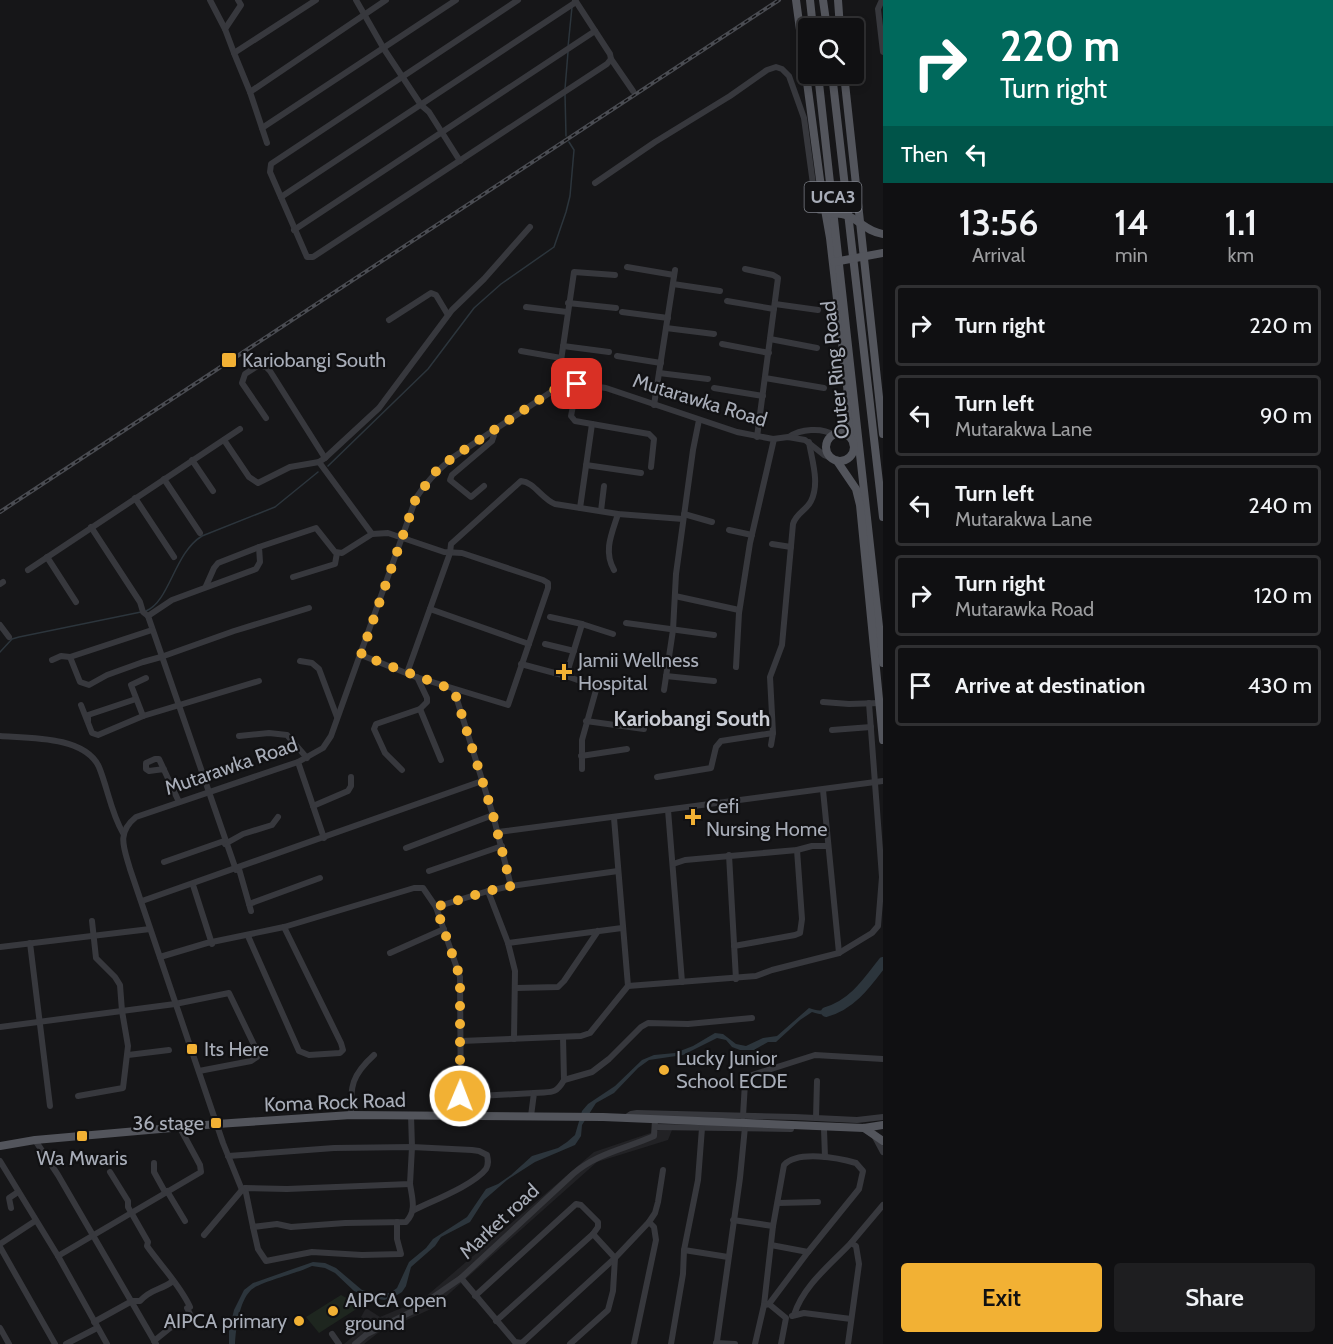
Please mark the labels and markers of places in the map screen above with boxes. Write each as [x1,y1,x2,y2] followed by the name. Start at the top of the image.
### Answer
[242,348,386,372] place label: Kariobangi South
[220,351,238,369] marker: Kariobangi South
[551,358,602,409] pin
[577,648,699,695] place label: Jamii Wellness Hospital
[555,663,573,681] marker: Jamii Wellness Hospital
[706,794,827,841] place label: Cefi Nursing Home
[684,808,702,826] marker: Cefi Nursing Home
[204,1037,269,1061] place label: Its Here
[185,1042,199,1056] marker: Its Here
[676,1046,788,1093] place label: Lucky Junior School ECDE
[657,1063,671,1077] marker: Lucky Junior School ECDE
[133,1111,204,1135] place label: 36 stage
[209,1116,223,1130] marker: 36 stage
[75,1129,89,1143] marker: Wa Mwaris
[37,1146,127,1170] place label: Wa Mwaris
[345,1288,447,1335] place label: AIPCA open ground
[326,1304,340,1318] marker: AIPCA open ground
[164,1309,287,1333] place label: AIPCA primary
[292,1314,306,1328] marker: AIPCA primary

